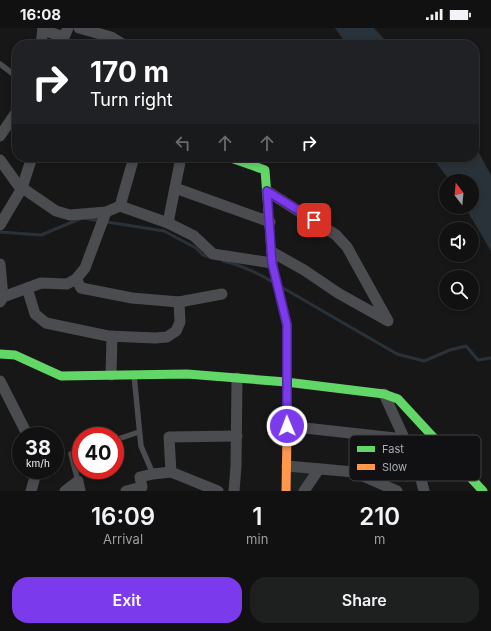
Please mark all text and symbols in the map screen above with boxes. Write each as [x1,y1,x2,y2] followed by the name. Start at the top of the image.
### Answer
[20,5,61,24] text: 16:08
[90,55,169,89] text: 170 m
[24,56,76,108] icon: right
[90,89,173,110] text: Turn right
[172,132,194,154] icon: left
[214,132,236,154] icon: ahead
[256,132,278,154] icon: ahead
[298,132,320,154] icon: right
[439,174,479,214] north arrow
[439,174,479,310] map controls
[297,203,331,237] pin
[303,209,325,231] icon: arrive
[439,222,479,262] button: sound
[439,270,479,310] button: search
[266,405,308,447] position arrow
[72,427,124,479] speed limit sign: 40
[349,435,481,481] legend
[25,436,51,460] text: 38
[382,442,404,456] text: Fast
[26,457,50,469] text: km/h
[382,460,407,474] text: Slow
[91,502,155,531] text: 16:09
[252,502,262,531] text: 1
[359,502,400,531] text: 210
[103,531,143,547] text: Arrival
[246,531,268,547] text: min
[374,531,385,547] text: m
[12,577,242,623] button: Exit
[250,577,479,623] button: Share

